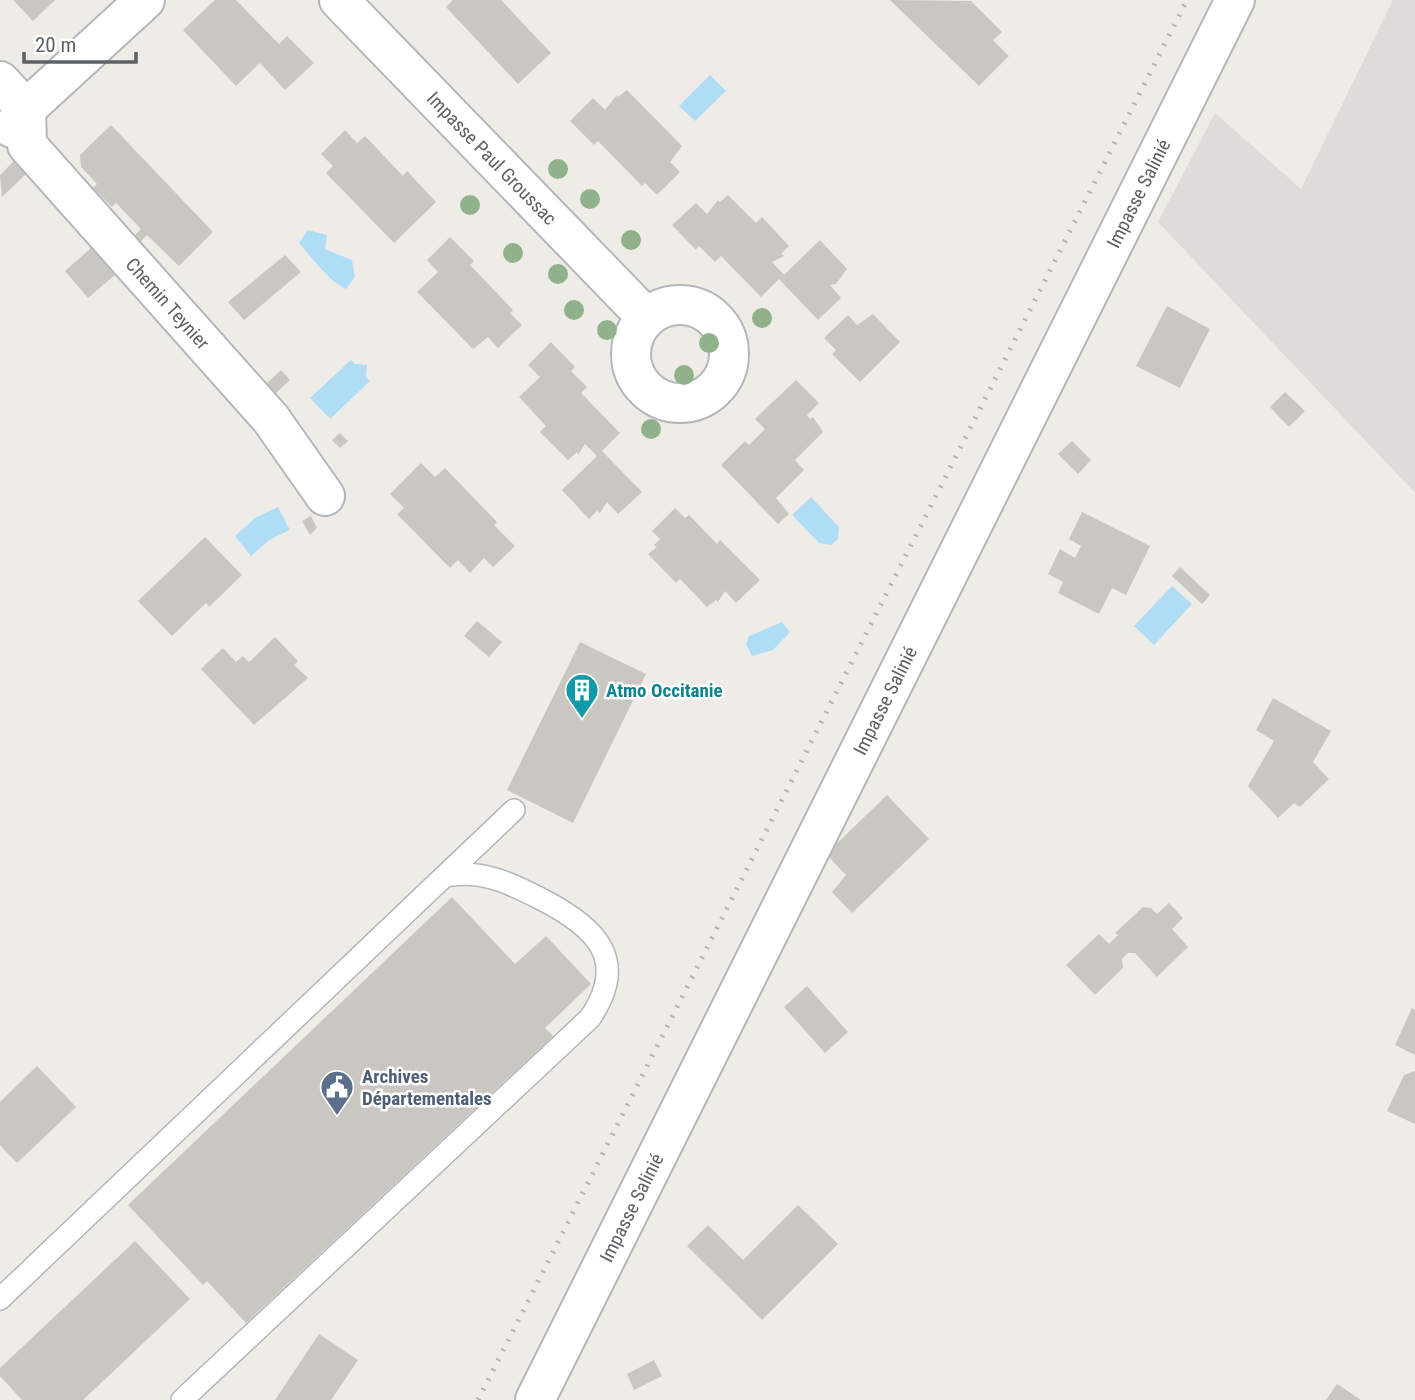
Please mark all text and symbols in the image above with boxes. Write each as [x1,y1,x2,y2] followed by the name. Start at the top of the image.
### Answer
[24,21,136,65] scale bar
[35,33,76,57] text: 20 m
[422,87,562,230] street label: Impasse Paul Groussac
[1102,135,1175,251] street label: Impasse Salinié
[121,253,215,354] street label: Chemin Teynier
[848,642,922,759] street label: Impasse Salinié
[563,671,601,720] building icon: Atmo Occitanie
[606,679,723,702] place label: Atmo Occitanie
[362,1065,492,1110] place label: Archives Départementales
[318,1068,356,1117] public building icon: Archives Départementales
[594,1150,668,1266] street label: Impasse Salinié

